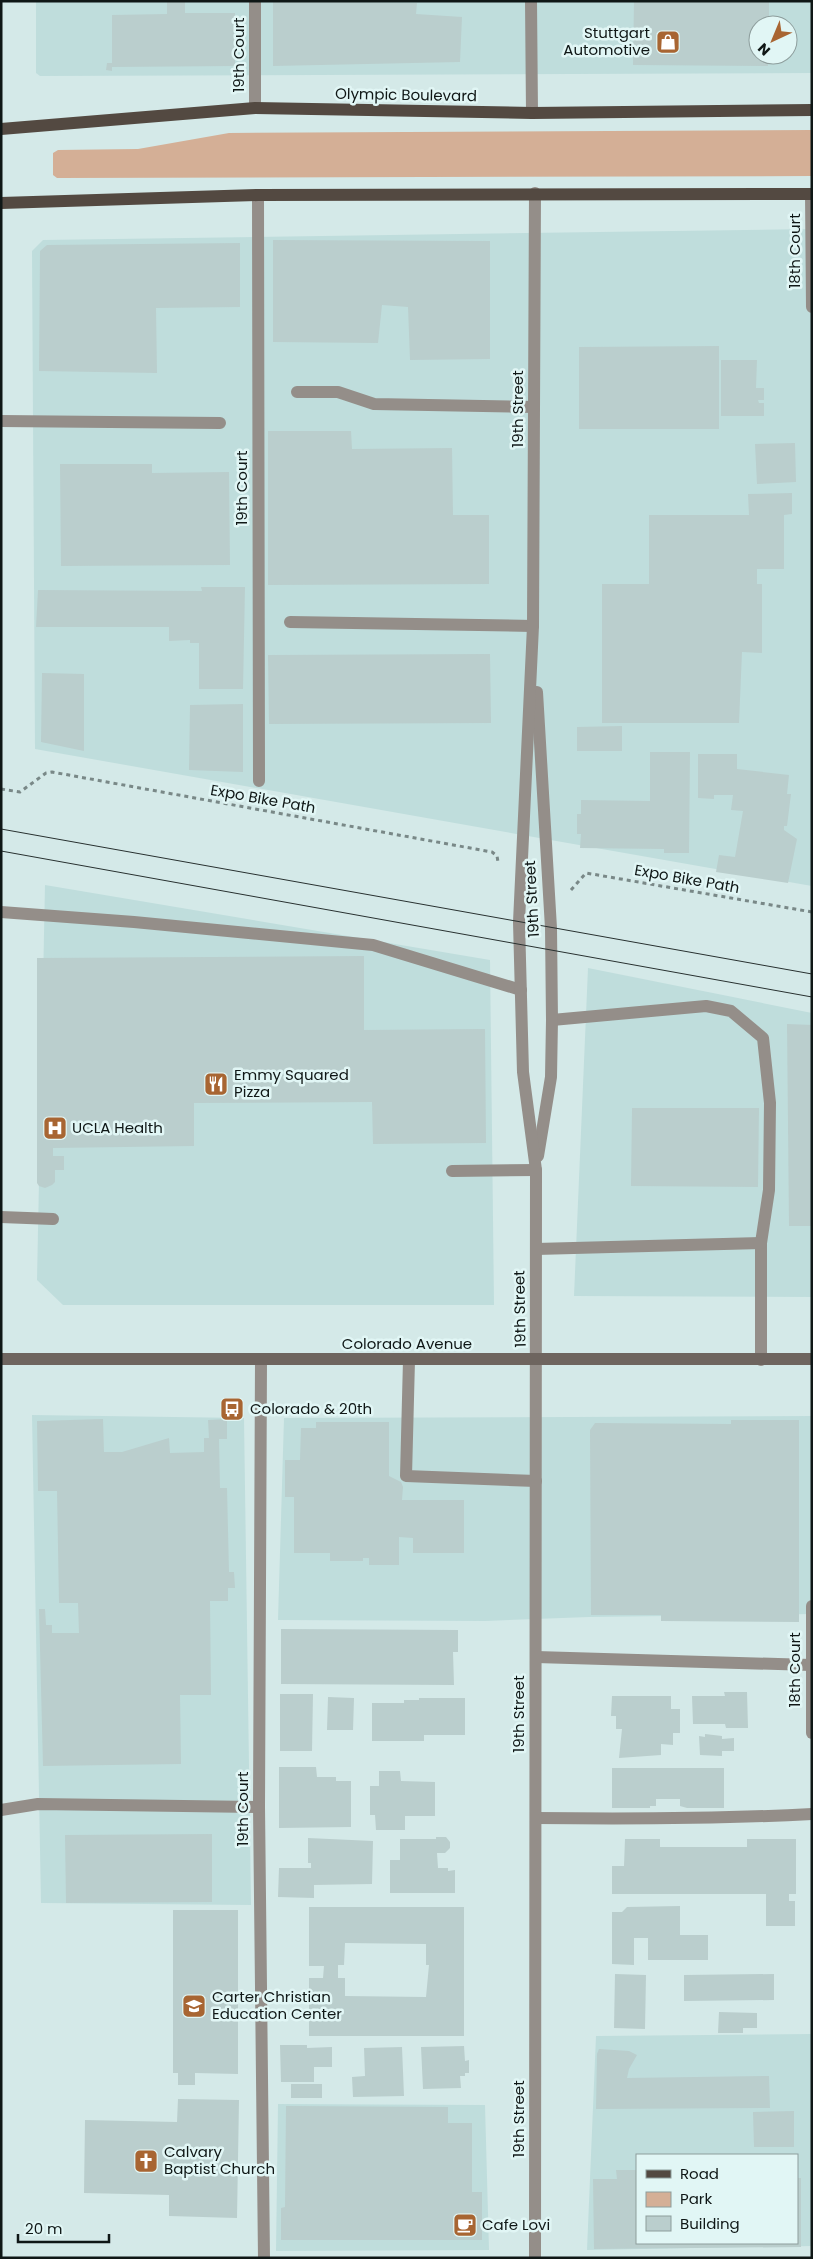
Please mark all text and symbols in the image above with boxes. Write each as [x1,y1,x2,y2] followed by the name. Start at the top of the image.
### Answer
[748,15,798,65] north arrow
[228,17,249,93] street label: 19th Court
[563,22,650,60] place label: Stuttgart Automotive
[655,29,681,55] shop icon: Stuttgart Automotive
[753,39,775,60] text: N
[335,83,477,106] street label: Olympic Boulevard
[784,213,805,289] street label: 18th Court
[507,370,528,448] street label: 19th Street
[231,450,252,526] street label: 19th Court
[209,779,317,818] street label: Expo Bike Path
[633,859,741,898] street label: Expo Bike Path
[519,860,544,938] street label: 19th Street
[234,1064,349,1102] place label: Emmy Squared Pizza
[203,1071,229,1097] restaurant icon: Emmy Squared Pizza
[42,1115,68,1141] hospital icon: UCLA Health
[72,1117,163,1138] place label: UCLA Health
[508,1270,531,1348] street label: 19th Street
[342,1333,472,1354] street label: Colorado Avenue
[219,1396,245,1422] bus stop icon: Colorado & 20th
[250,1398,372,1419] place label: Colorado & 20th
[784,1632,805,1708] street label: 18th Court
[508,1675,529,1753] street label: 19th Street
[232,1771,253,1847] street label: 19th Court
[212,1986,342,2024] place label: Carter Christian Education Center
[181,1993,207,2019] school or university icon: Carter Christian Education Center
[508,2080,529,2158] street label: 19th Street
[164,2141,275,2179] place label: Calvary Baptist Church
[133,2148,159,2174] church icon: Calvary Baptist Church
[636,2154,798,2244] legend
[680,2163,719,2184] text: Road
[680,2188,712,2209] text: Park
[18,2212,109,2244] scale bar
[452,2212,478,2238] cafe icon: Cafe Lovi
[680,2213,740,2234] text: Building
[482,2214,550,2235] place label: Cafe Lovi
[25,2218,63,2239] text: 20 m

